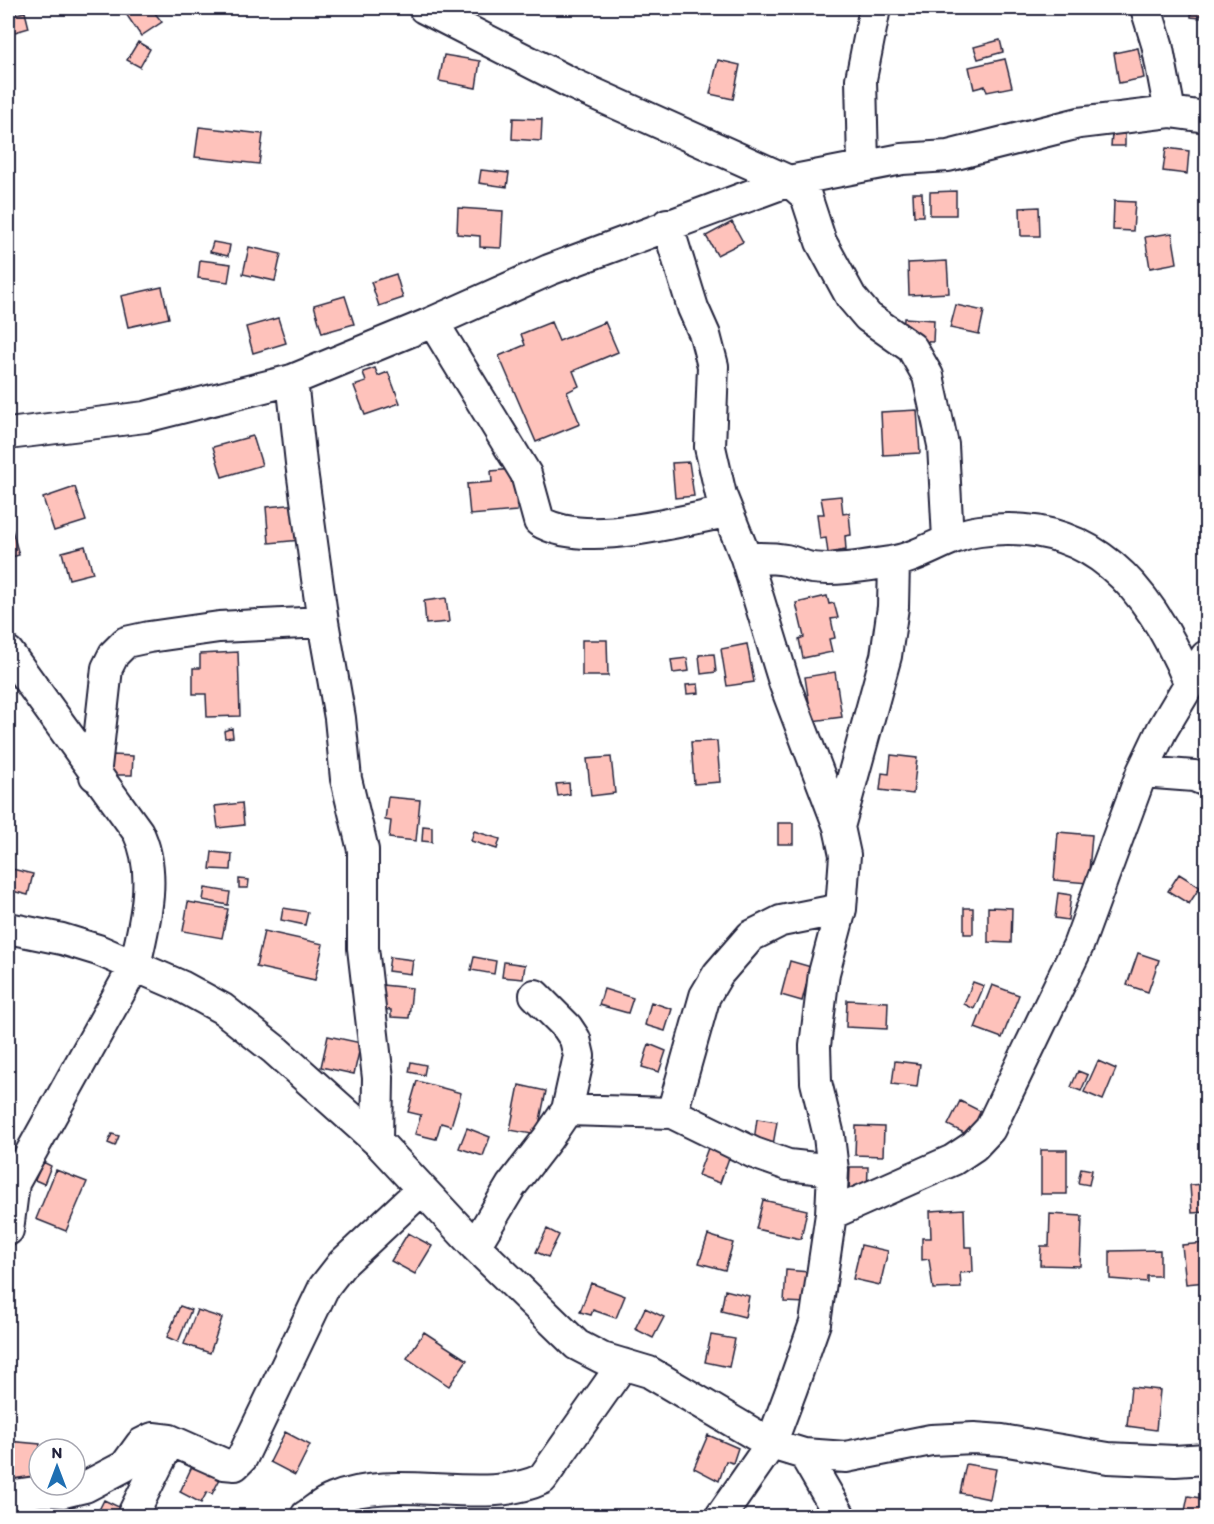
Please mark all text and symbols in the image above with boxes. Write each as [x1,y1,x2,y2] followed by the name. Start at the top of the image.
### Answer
[27,1437,87,1497] north arrow
[52,1443,62,1462] text: N

